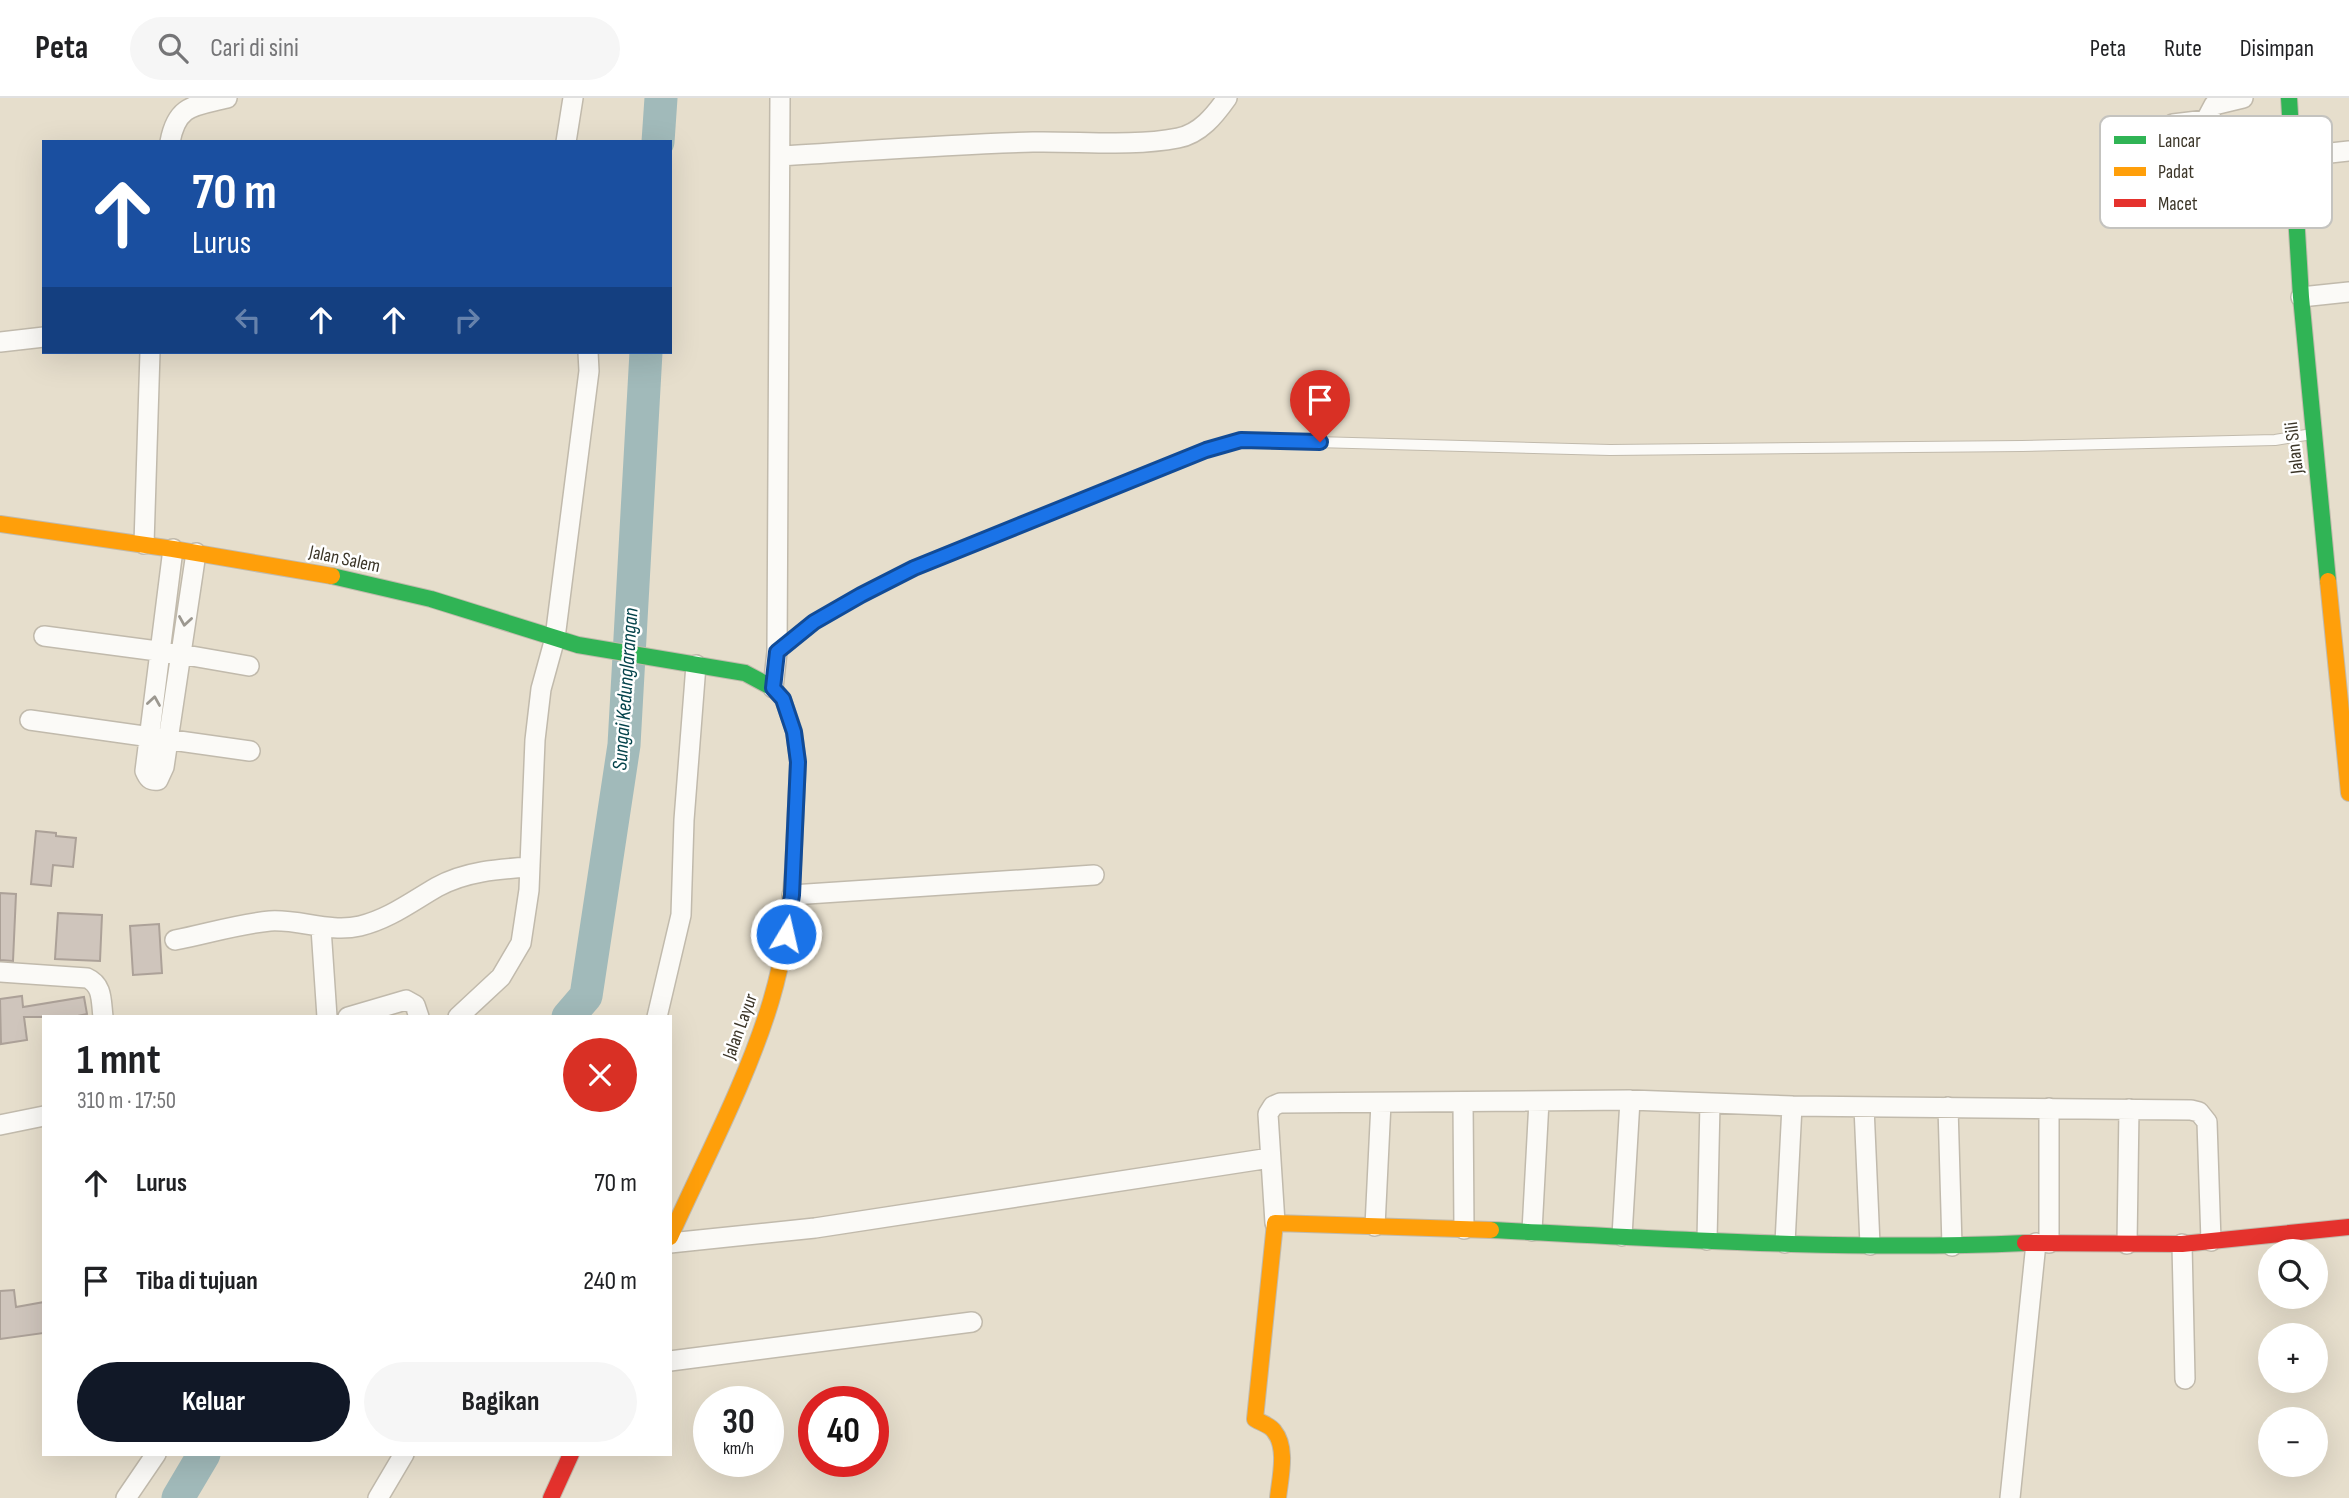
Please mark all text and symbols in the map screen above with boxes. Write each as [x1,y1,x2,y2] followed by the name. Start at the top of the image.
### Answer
[130,17,620,80] search box
[35,28,88,68] text: Peta
[154,29,192,67] icon: search
[210,33,299,64] text: Cari di sini
[2090,34,2126,63] text: Peta
[2164,34,2202,63] text: Rute
[2240,34,2314,63] text: Disimpan
[2100,116,2332,228] legend
[2158,130,2201,153] text: Lancar
[2158,161,2194,184] text: Padat
[192,164,277,223] text: 70 m
[77,168,168,259] icon: ahead
[2158,193,2198,216] text: Macet
[192,224,251,263] text: Lurus
[229,301,267,339] icon: left
[302,301,340,339] icon: ahead
[375,301,413,339] icon: ahead
[448,301,486,339] icon: right
[1290,370,1350,442] pin
[1301,381,1339,419] icon: arrive
[2280,420,2309,476] street label: Jalan Sili
[306,541,382,578] street label: Jalan Salem
[607,607,644,771] water label: Sungai Kedunglarangan
[178,615,193,626] one-way arrow
[146,695,161,707] one-way arrow
[749,897,823,971] position arrow
[718,990,763,1063] street label: Jalan Layur
[77,1035,161,1086] text: 1 mnt
[563,1038,637,1112] button: close
[77,1087,176,1115] text: 310 m · 17:50
[77,1164,115,1202] icon: ahead
[136,1168,187,1199] text: Lurus
[594,1168,637,1199] text: 70 m
[2258,1239,2328,1477] map controls
[2258,1239,2328,1309] button: search
[77,1262,115,1300] icon: arrive
[136,1266,258,1297] text: Tiba di tujuan
[583,1266,637,1297] text: 240 m
[2258,1323,2328,1393] button: +
[77,1362,350,1442] button: Keluar
[364,1362,637,1442] button: Bagikan
[798,1386,889,1477] speed limit sign: 40
[722,1401,755,1444] text: 30
[2258,1407,2328,1477] button: −
[723,1438,754,1459] text: km/h

